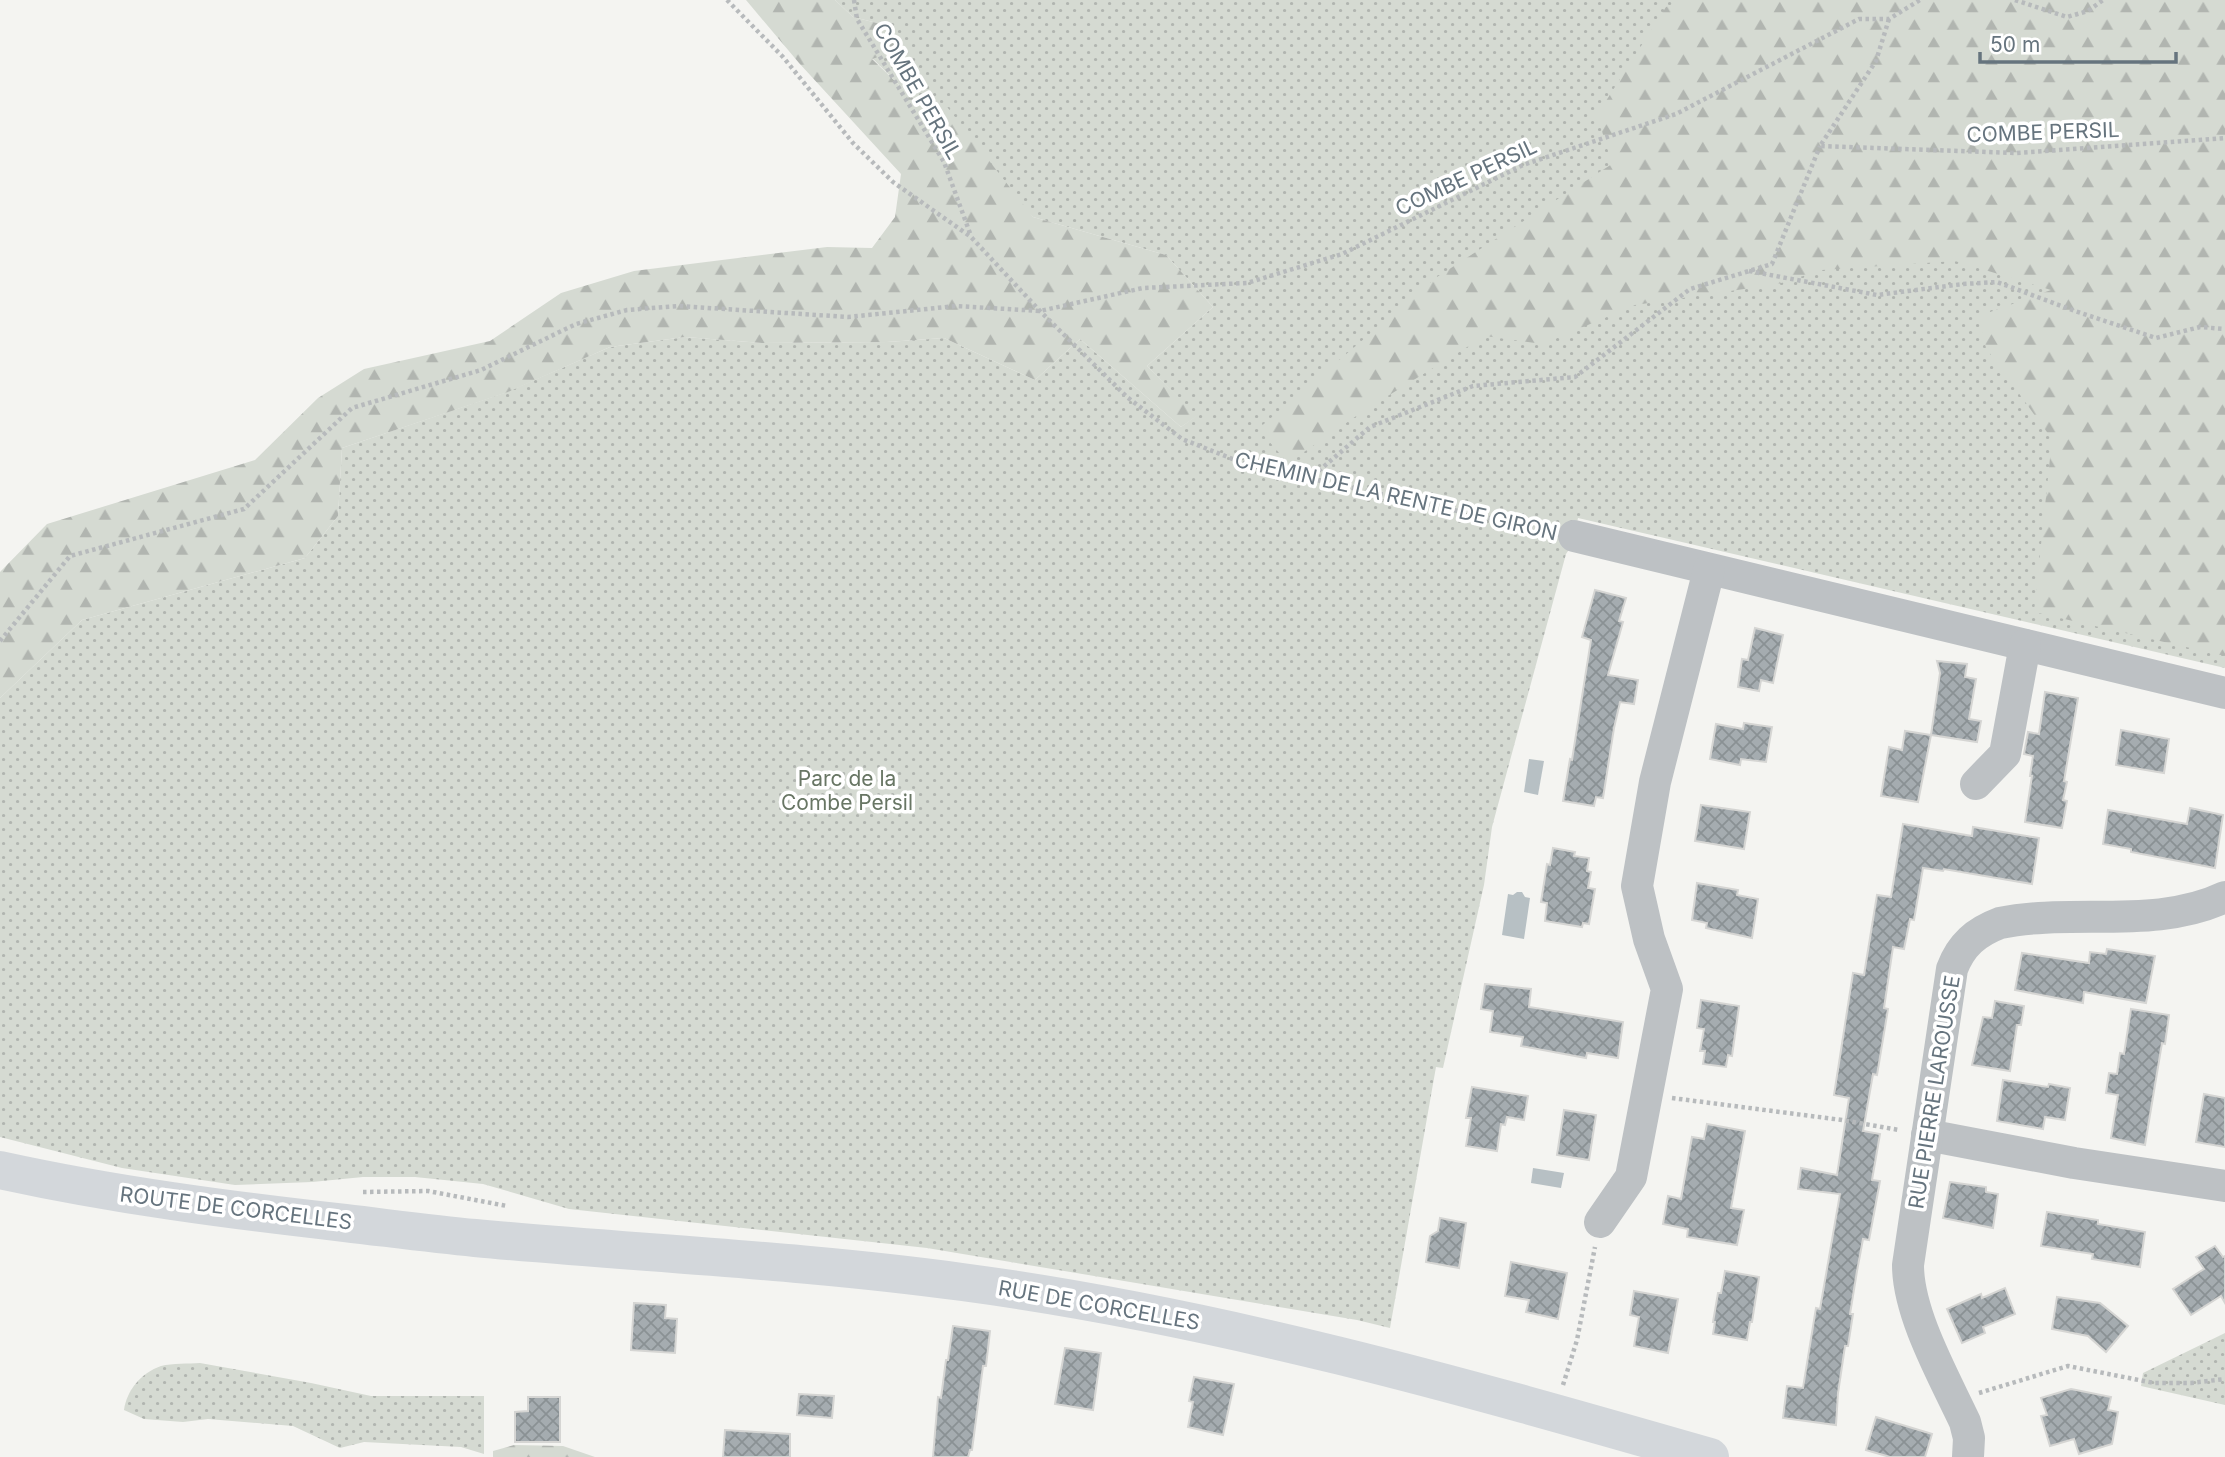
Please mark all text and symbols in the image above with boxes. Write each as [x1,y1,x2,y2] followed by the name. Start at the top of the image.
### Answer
[869,18,967,164] street label: COMBE PERSIL
[1980,21,2176,65] scale bar
[1990,32,2040,57] text: 50 m
[1966,117,2120,147] street label: COMBE PERSIL
[1391,133,1541,221] street label: COMBE PERSIL
[1232,447,1560,545] street label: CHEMIN DE LA RENTE DE GIRON
[781,766,913,815] park label: Parc de la Combe Persil
[1903,973,1965,1211] street label: RUE PIERRE LAROUSSE
[119,1181,353,1235] street label: ROUTE DE CORCELLES
[996,1275,1202,1335] street label: RUE DE CORCELLES

